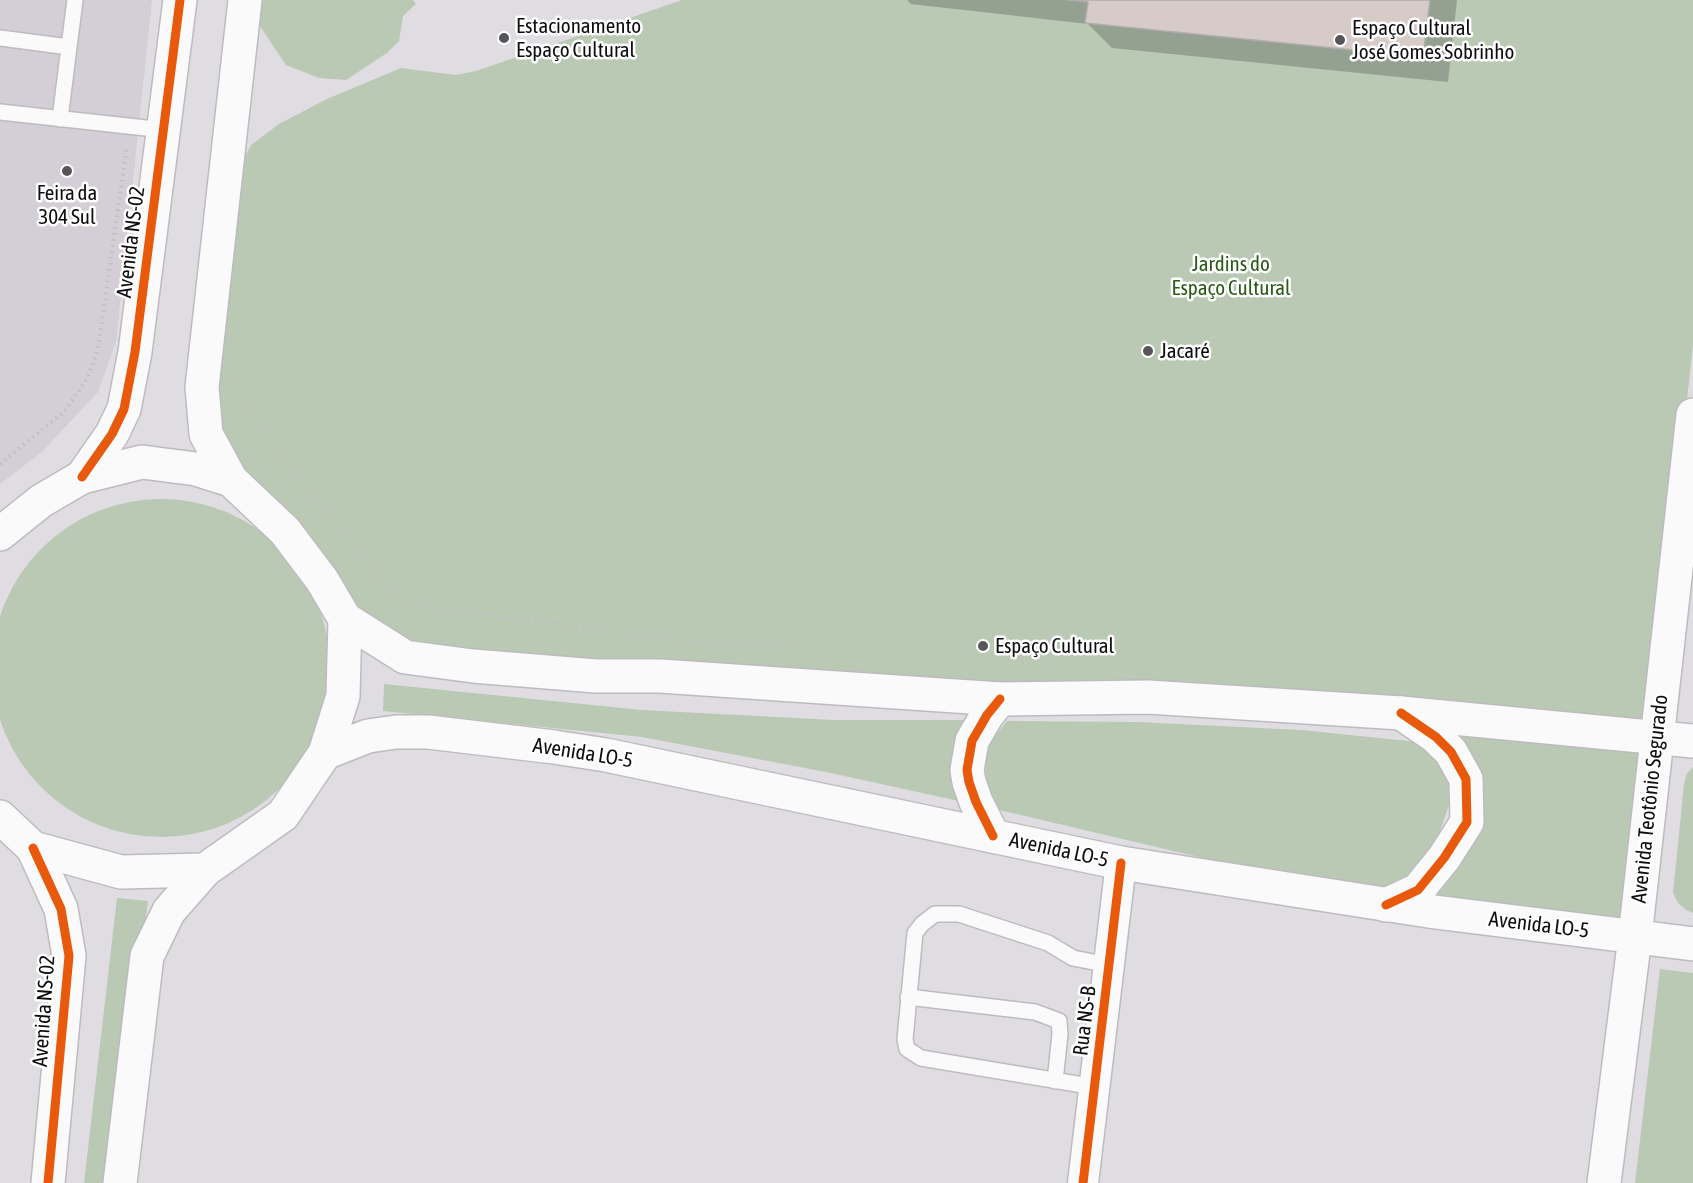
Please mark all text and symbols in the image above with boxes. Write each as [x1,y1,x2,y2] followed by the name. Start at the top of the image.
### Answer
[516,13,641,63] place label: Estacionamento Espaço Cultural
[1352,15,1514,65] place label: Espaço Cultural José Gomes Sobrinho
[497,31,511,45] marker: Estacionamento Espaço Cultural
[1333,33,1347,47] marker: Espaço Cultural José Gomes Sobrinho
[60,164,74,178] marker: Feira da 304 Sul
[37,180,97,230] place label: Feira da 304 Sul
[112,185,150,299] street label: Avenida NS-02
[1171,251,1291,301] park label: Jardins do Espaço Cultural
[1160,338,1210,364] place label: Jacaré
[1141,344,1155,358] marker: Jacaré
[995,633,1114,659] place label: Espaço Cultural
[976,639,990,653] marker: Espaço Cultural
[1627,694,1673,904] street label: Avenida Teotônio Segurado
[531,733,635,773] street label: Avenida LO-5
[1007,827,1111,873] street label: Avenida LO-5
[1487,906,1591,944] street label: Avenida LO-5
[28,954,60,1068] street label: Avenida NS-02
[1068,985,1102,1057] street label: Rua NS-B

